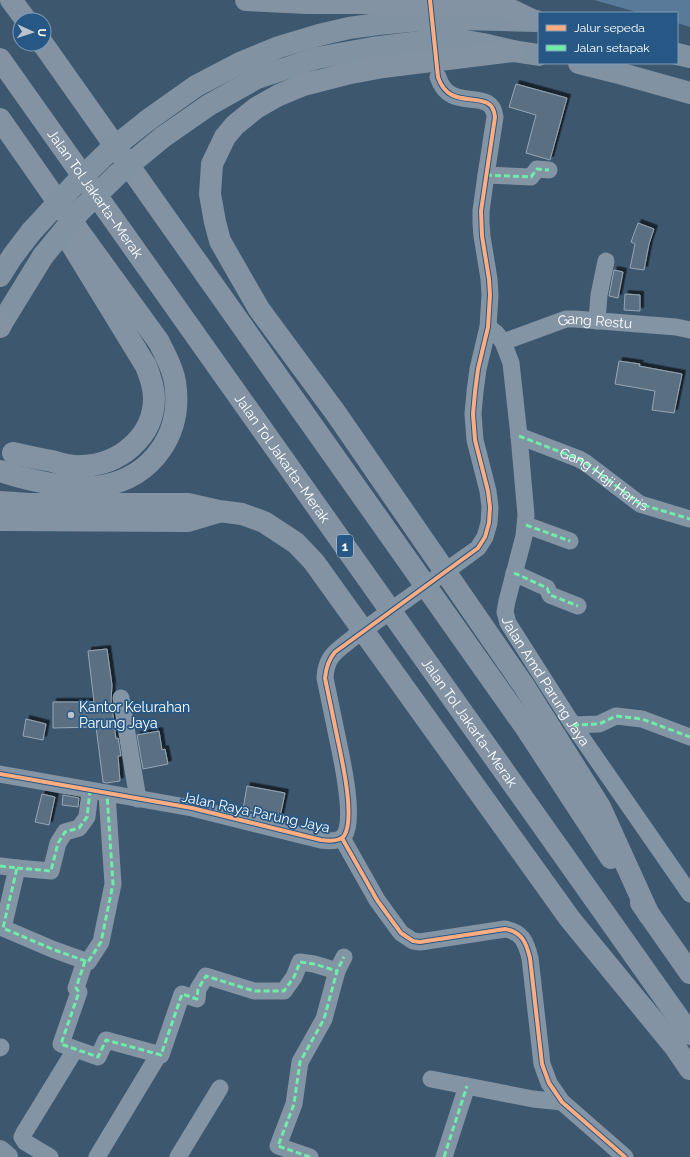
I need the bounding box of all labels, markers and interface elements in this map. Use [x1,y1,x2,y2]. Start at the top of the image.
north arrow [12,12,52,52]
legend [538,12,678,64]
text: Jalur sepeda [574,21,645,35]
text: U [35,28,48,37]
text: Jalan setapak [574,41,650,55]
street label: Jalan Tol Jakarta–Merak [44,126,147,262]
street label: Gang Restu [555,311,633,332]
street label: Jalan Tol Jakarta–Merak [232,391,334,526]
street label: Gang Haji Harris [558,444,650,514]
road number: 1 [337,535,353,557]
street label: Jalan Amd Parung Jaya [499,615,593,749]
street label: Jalan Tol Jakarta–Merak [419,655,521,791]
place label: Kantor Kelurahan Parung Jaya [79,699,190,731]
marker: Kantor Kelurahan Parung Jaya [66,710,76,720]
street label: Jalan Raya Parung Jaya [180,788,332,836]

